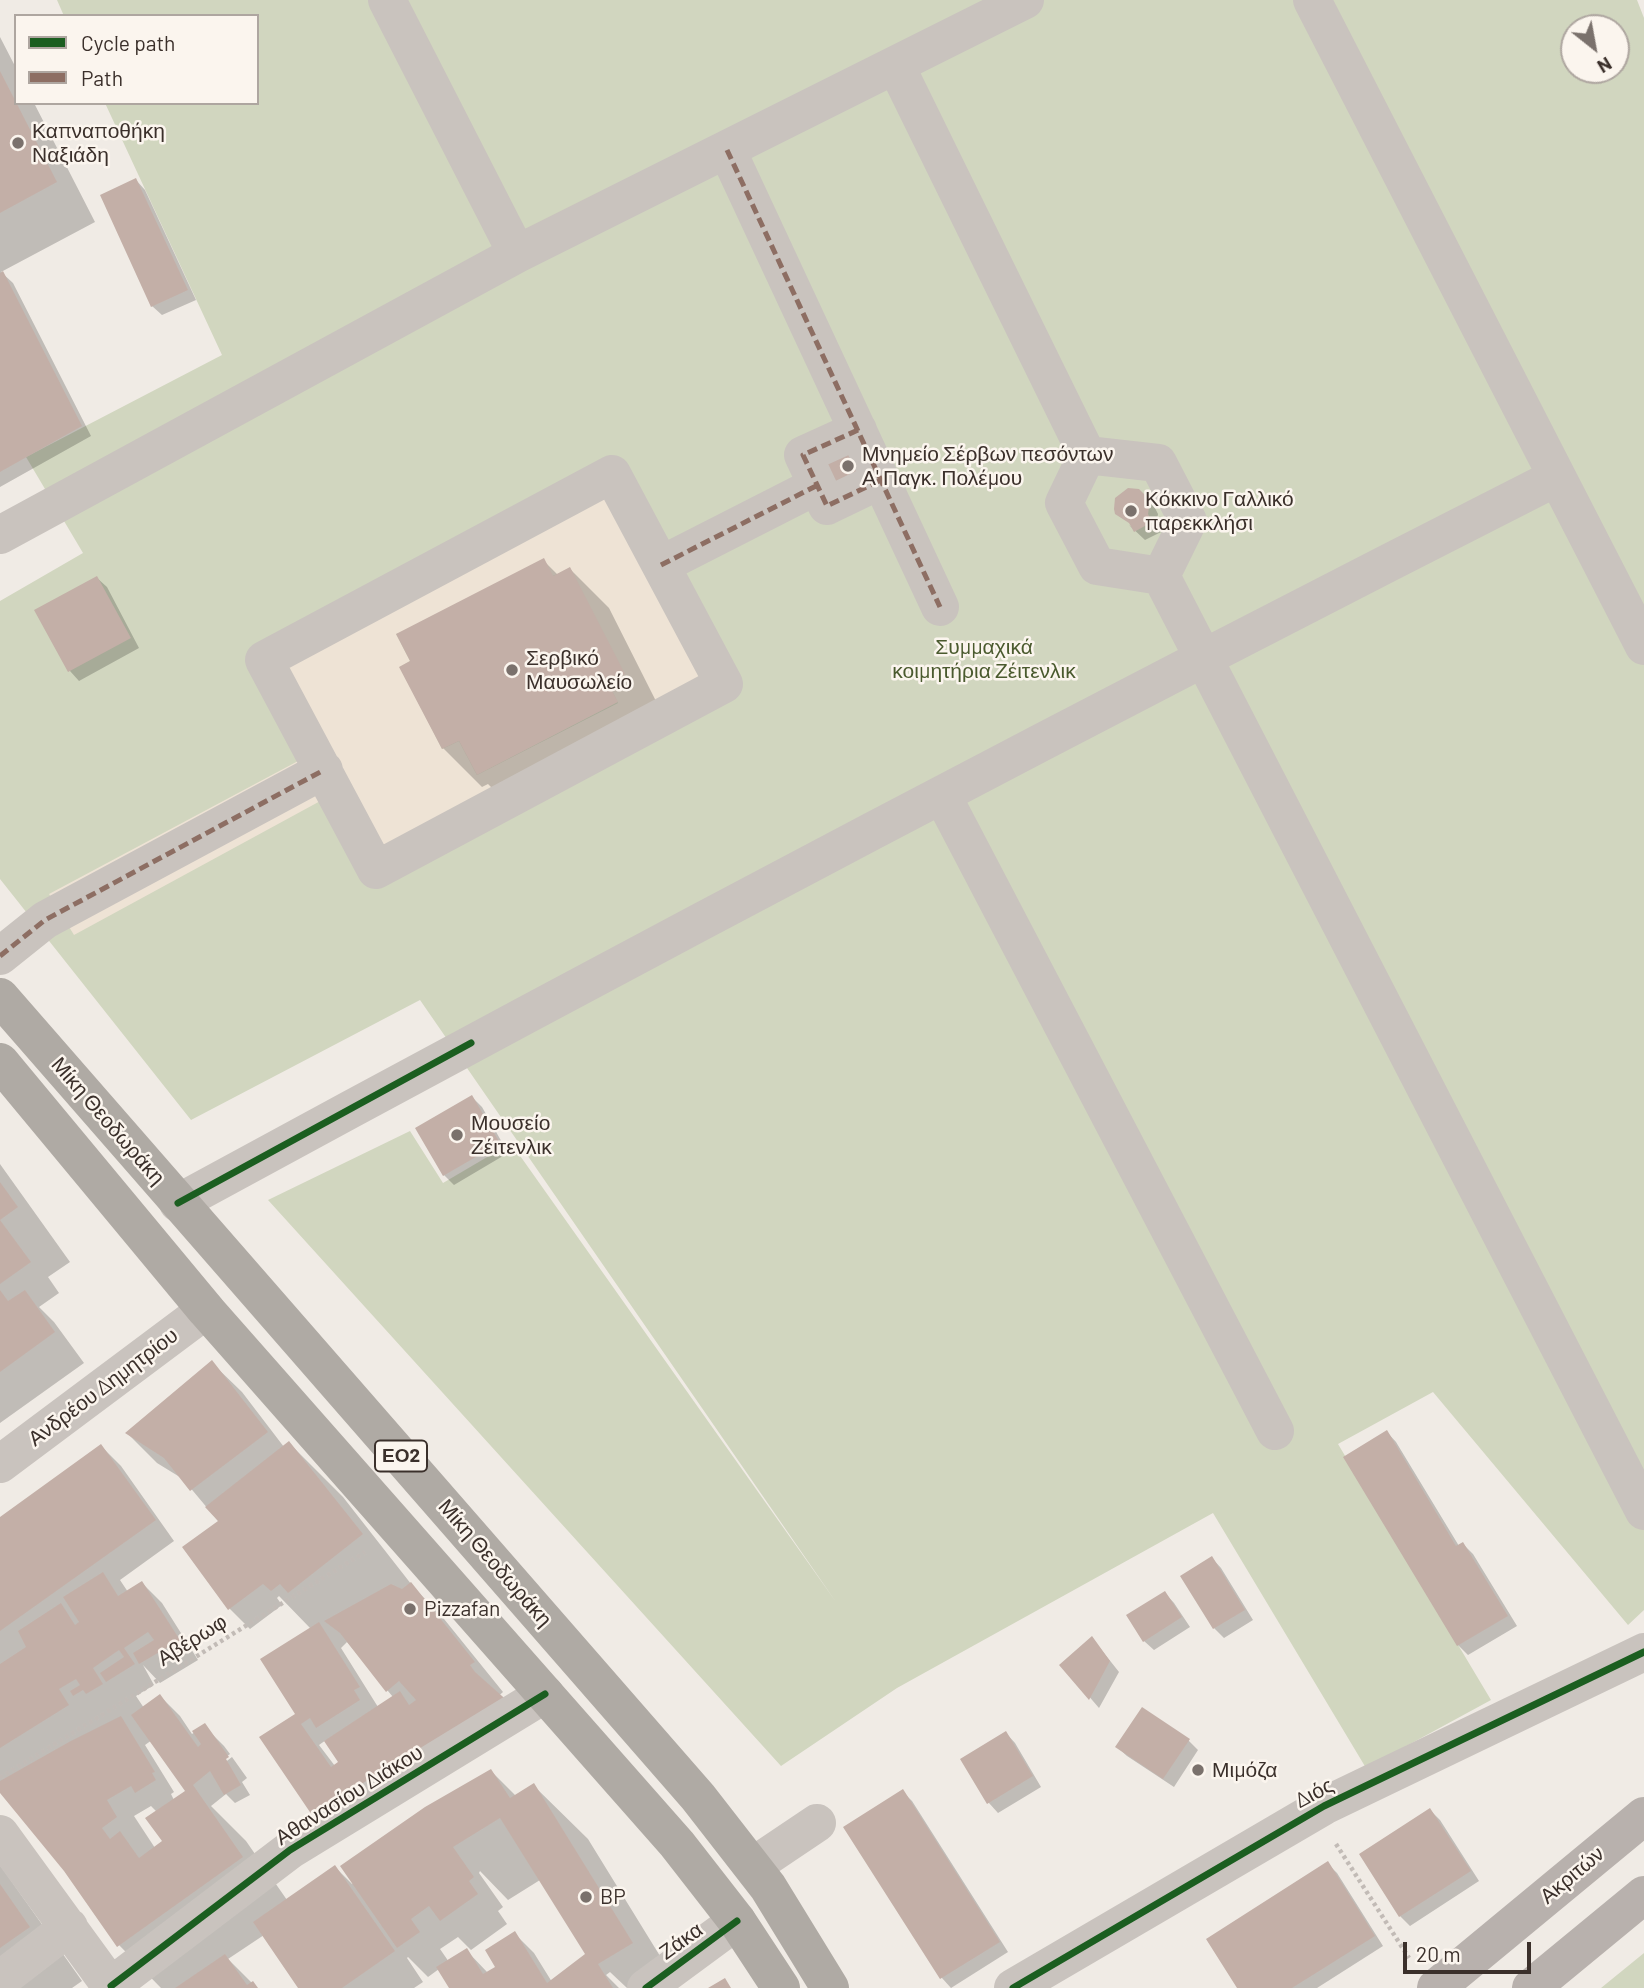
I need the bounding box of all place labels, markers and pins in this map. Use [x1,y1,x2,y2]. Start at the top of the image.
place label: Καπναποθήκη Ναξιάδη [32,118,165,168]
marker: Καπναποθήκη Ναξιάδη [10,135,26,151]
place label: Μνημείο Σέρβων πεσόντων Α' Παγκ. Πολέμου [862,441,1113,491]
marker: Μνημείο Σέρβων πεσόντων Α' Παγκ. Πολέμου [840,458,856,474]
place label: Κόκκινο Γαλλικό παρεκκλήσι [1145,486,1294,536]
marker: Κόκκινο Γαλλικό παρεκκλήσι [1123,503,1139,519]
place label: Σερβικό Μαυσωλείο [526,645,632,695]
marker: Σερβικό Μαυσωλείο [504,662,520,678]
place label: Μουσείο Ζέιτενλικ [471,1110,552,1160]
marker: Μουσείο Ζέιτενλικ [449,1127,465,1143]
place label: Pizzafan [424,1596,500,1622]
marker: Pizzafan [402,1601,418,1617]
place label: Μιμόζα [1212,1757,1277,1783]
marker: Μιμόζα [1190,1762,1206,1778]
place label: BP [600,1884,626,1910]
marker: BP [578,1889,594,1905]

